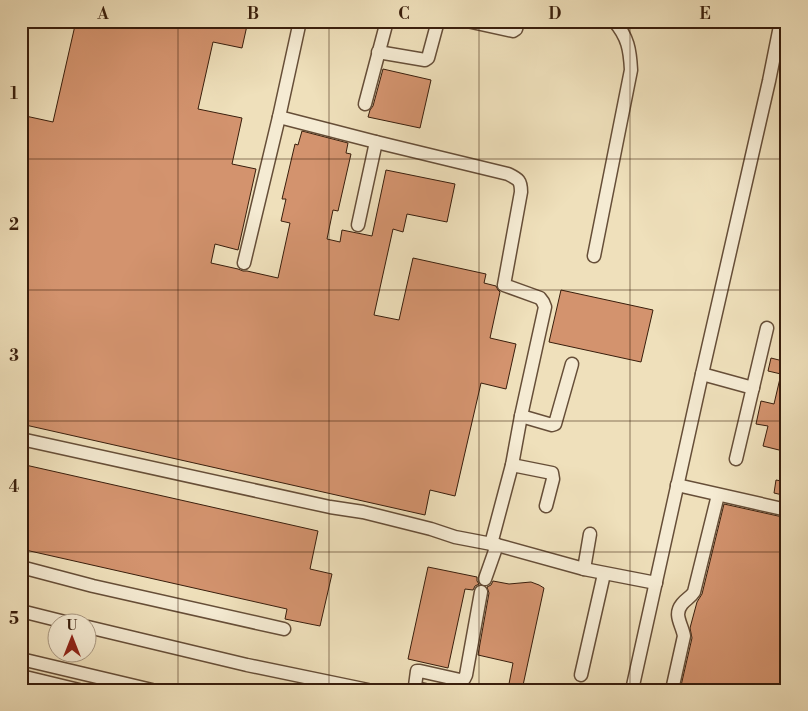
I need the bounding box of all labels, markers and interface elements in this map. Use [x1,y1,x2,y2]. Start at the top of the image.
text: A [96,4,109,24]
text: B [247,4,259,24]
text: C [398,4,410,24]
text: D [549,4,562,24]
text: E [699,4,711,24]
text: 1 [10,84,18,104]
text: 2 [9,215,19,235]
text: 3 [9,346,19,366]
text: 4 [9,477,20,497]
text: 5 [9,609,19,629]
north arrow [48,614,98,664]
text: U [67,617,78,635]

